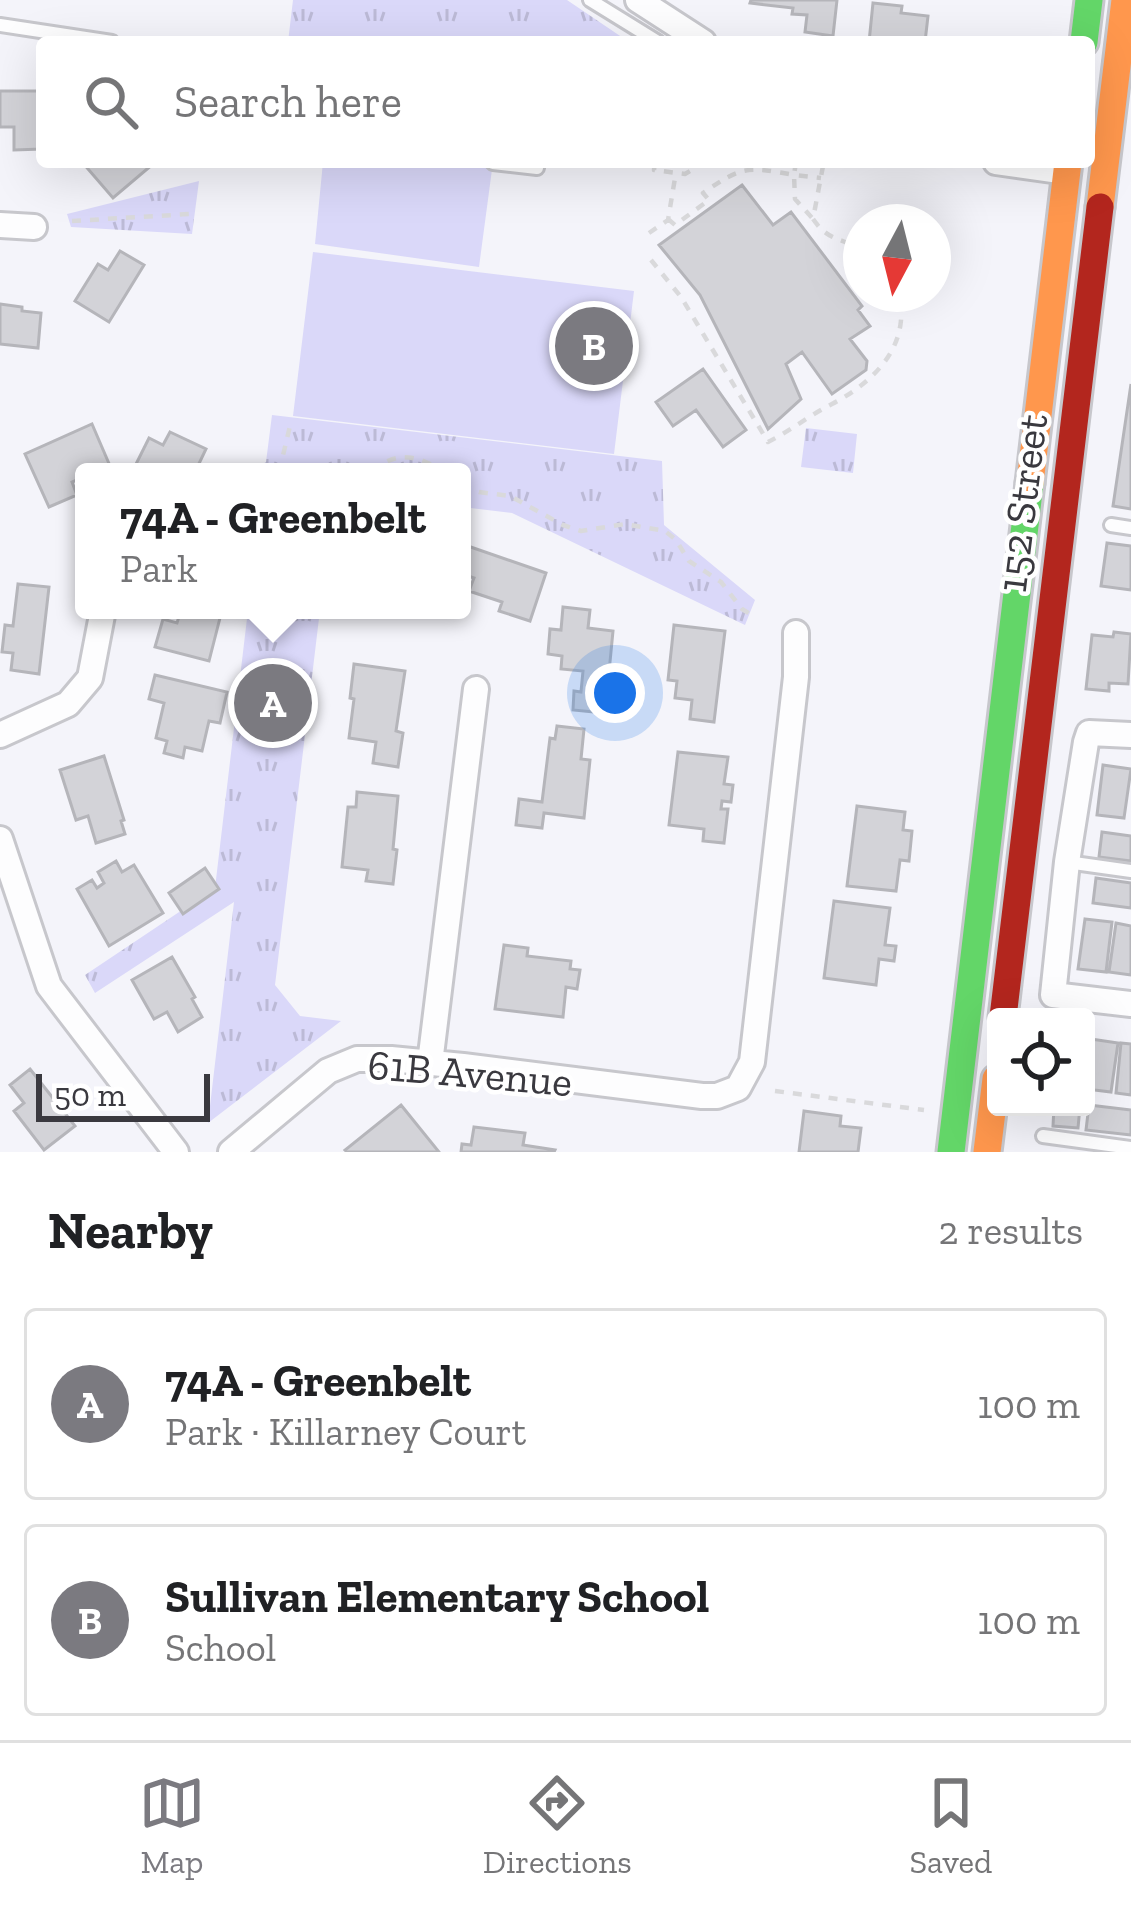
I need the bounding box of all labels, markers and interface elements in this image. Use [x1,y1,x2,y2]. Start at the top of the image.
search box [36,36,1095,168]
icon: search [78,69,144,135]
text: Search here [174,75,402,129]
north arrow [843,204,951,312]
pin: B [555,301,633,391]
street label: 152 Street [986,410,1058,595]
popup [75,463,471,619]
text: 74A - Greenbelt [120,491,426,545]
text: Park [120,545,197,592]
pin: A [234,658,312,748]
your location [585,663,645,723]
map controls [987,1008,1095,1116]
button: locate [987,1008,1095,1116]
street label: 61B Avenue [366,1039,574,1107]
scale bar [36,1068,210,1121]
text: 50 m [54,1075,126,1114]
text: Nearby [48,1200,213,1261]
text: 2 results [938,1207,1083,1254]
text: 74A - Greenbelt [165,1354,471,1408]
text: A [77,1381,103,1428]
text: 100 m [978,1381,1080,1428]
text: Park · Killarney Court [165,1408,526,1455]
text: Sullivan Elementary School [165,1570,709,1624]
text: B [78,1597,102,1644]
text: 100 m [978,1597,1080,1644]
text: School [165,1624,276,1671]
tab: Map [139,1770,205,1881]
tab: Directions [483,1770,632,1881]
tab: Saved [909,1770,992,1881]

